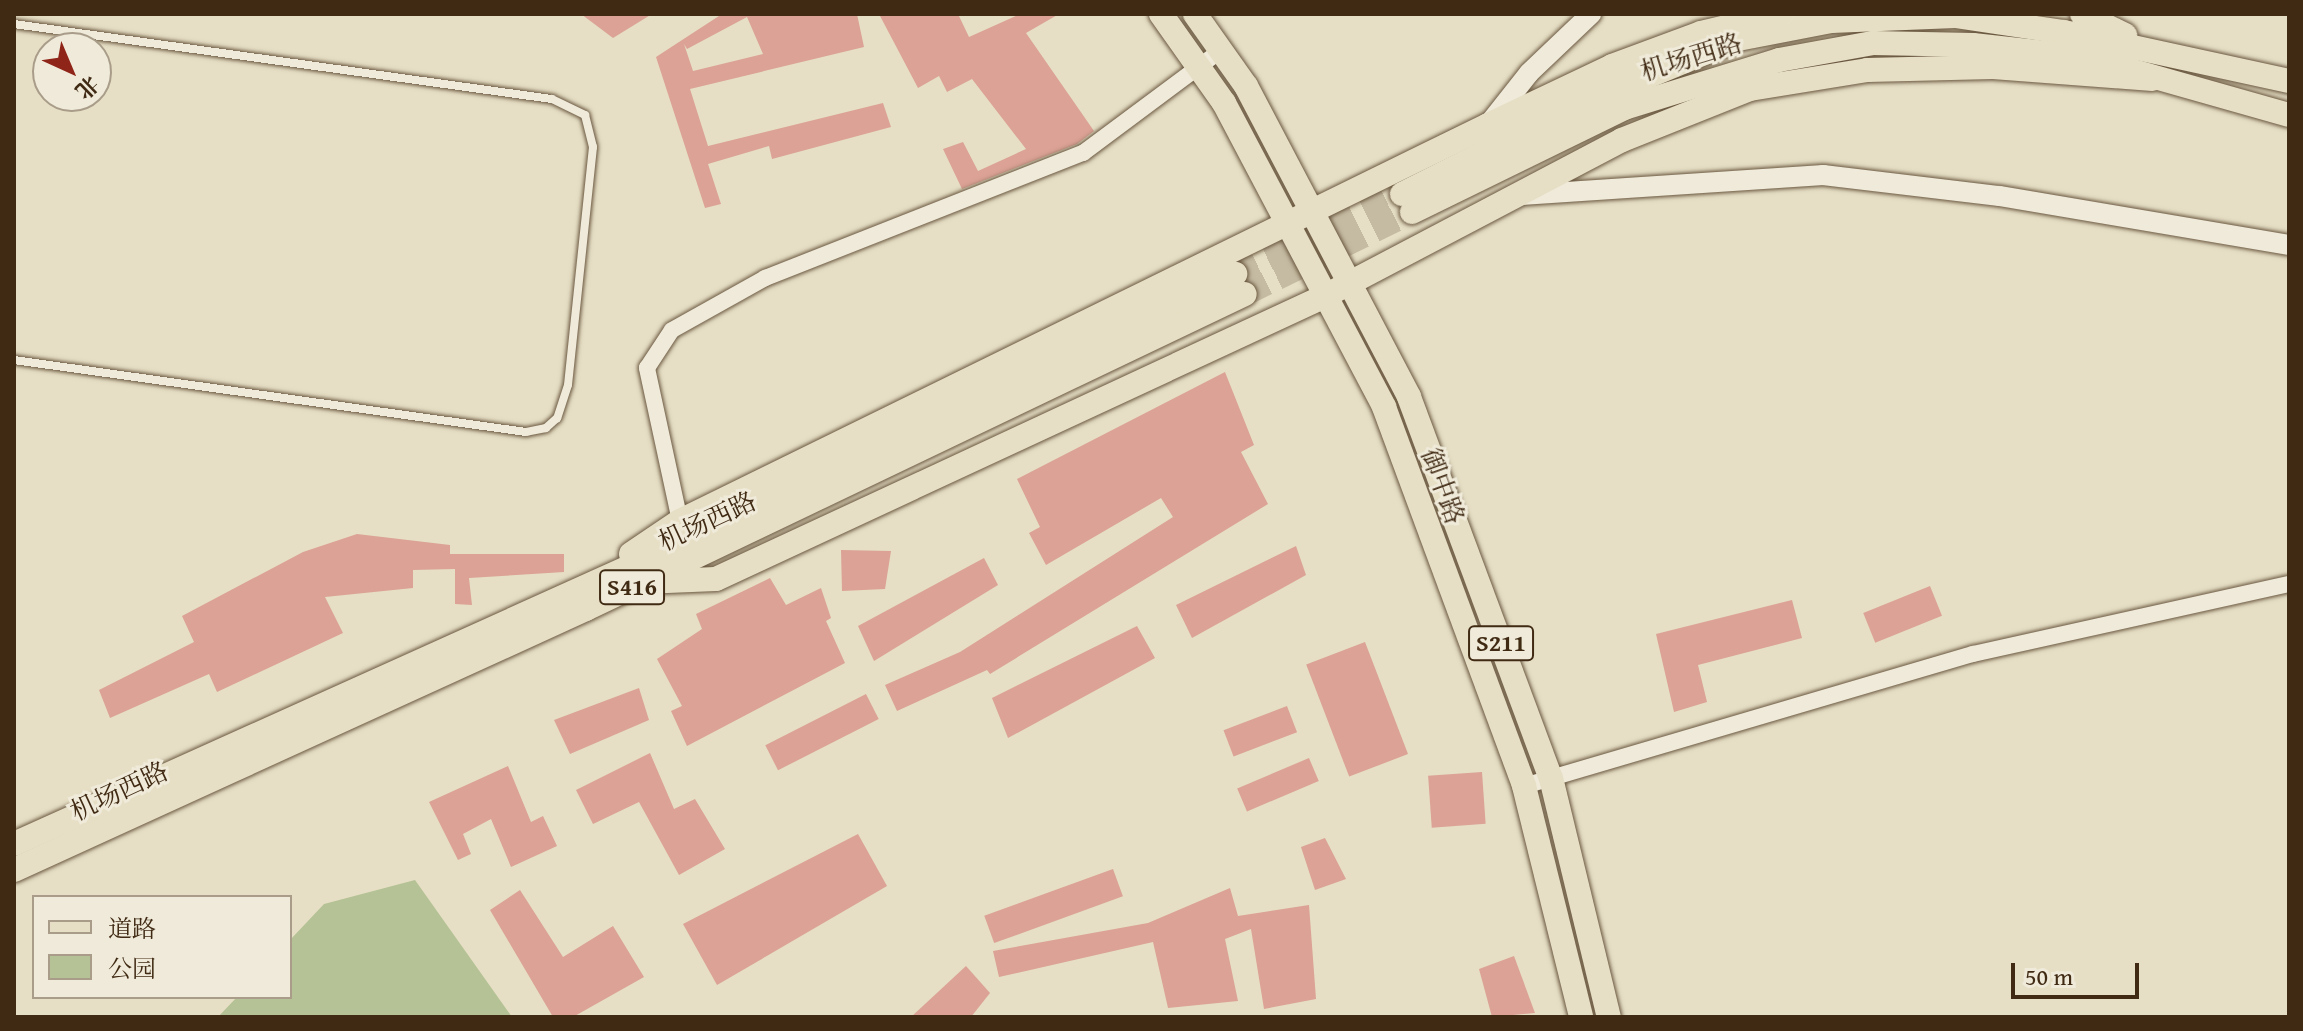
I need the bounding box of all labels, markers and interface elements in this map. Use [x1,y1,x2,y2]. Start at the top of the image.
street label: 机场西路 [1637,27,1745,87]
north arrow [32,32,112,112]
text: 北 [68,69,106,107]
street label: 御中路 [1415,444,1471,528]
street label: 机场西路 [653,485,761,557]
road number: S416 [598,567,666,607]
road number: S211 [1467,623,1535,663]
street label: 机场西路 [65,755,173,827]
legend [32,895,292,999]
text: 道路 [108,911,156,946]
scale bar [2015,947,2143,997]
text: 公园 [108,951,156,986]
text: 50 m [2025,959,2073,994]

